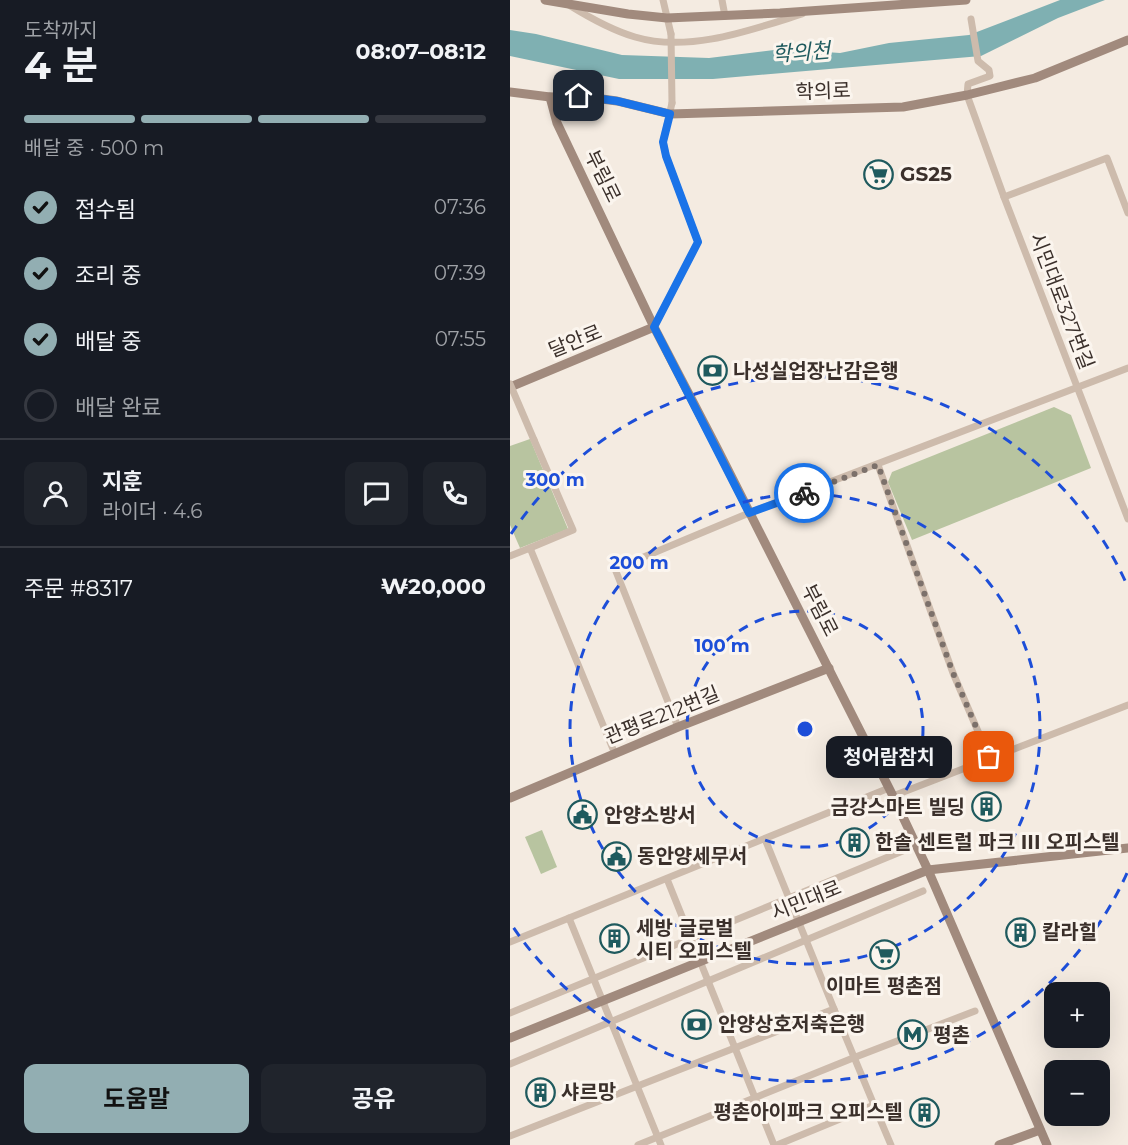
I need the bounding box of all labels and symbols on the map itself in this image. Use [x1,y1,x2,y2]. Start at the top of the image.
water label: 학의천 [771,37,833,66]
pin [553,70,604,121]
street label: 학의로 [795,78,851,104]
street label: 부림로 [580,146,626,206]
supermarket icon: GS25 [863,158,895,190]
place label: GS25 [900,162,952,186]
street label: 시민대로327번길 [1025,229,1099,373]
street label: 달안로 [545,320,605,362]
bank icon: 나성실업장난감은행 [696,355,728,387]
place label: 나성실업장난감은행 [733,359,899,383]
courier [774,463,834,523]
text: 300 m [524,469,585,491]
text: 200 m [609,552,669,574]
street label: 부림로 [797,580,843,640]
text: 100 m [694,635,750,657]
street label: 관평로212번길 [601,681,723,749]
centre of rings [795,719,815,739]
pin [963,731,1014,782]
callout: 청어람참치 [827,736,953,778]
building icon: 금강스마트 빌딩 [970,791,1002,823]
place label: 금강스마트 빌딩 [831,795,965,819]
public building icon: 안양소방서 [567,799,599,831]
place label: 안양소방서 [604,803,696,827]
building icon: 한솔 센트럴 파크 III 오피스텔 [838,826,870,858]
place label: 한솔 센트럴 파크 III 오피스텔 [875,830,1120,854]
public building icon: 동안양세무서 [600,840,632,872]
place label: 동안양세무서 [637,844,747,868]
street label: 시민대로 [767,875,845,925]
place label: 세방 글로벌 시티 오피스텔 [636,916,752,963]
building icon: 칼라힐 [1005,916,1037,948]
place label: 칼라힐 [1042,920,1097,944]
building icon: 세방 글로벌 시티 오피스텔 [599,923,631,955]
supermarket icon: 이마트 평촌점 [868,939,900,971]
place label: 이마트 평촌점 [826,974,942,998]
bank icon: 안양상호저축은행 [681,1008,713,1040]
place label: 안양상호저축은행 [718,1012,865,1036]
metro station icon: 평촌 [896,1019,928,1051]
place label: 평촌 [933,1023,970,1047]
building icon: 샤르망 [524,1076,556,1108]
place label: 샤르망 [561,1080,616,1104]
building icon: 평촌아이파크 오피스텔 [908,1096,940,1128]
place label: 평촌아이파크 오피스텔 [713,1100,903,1124]

